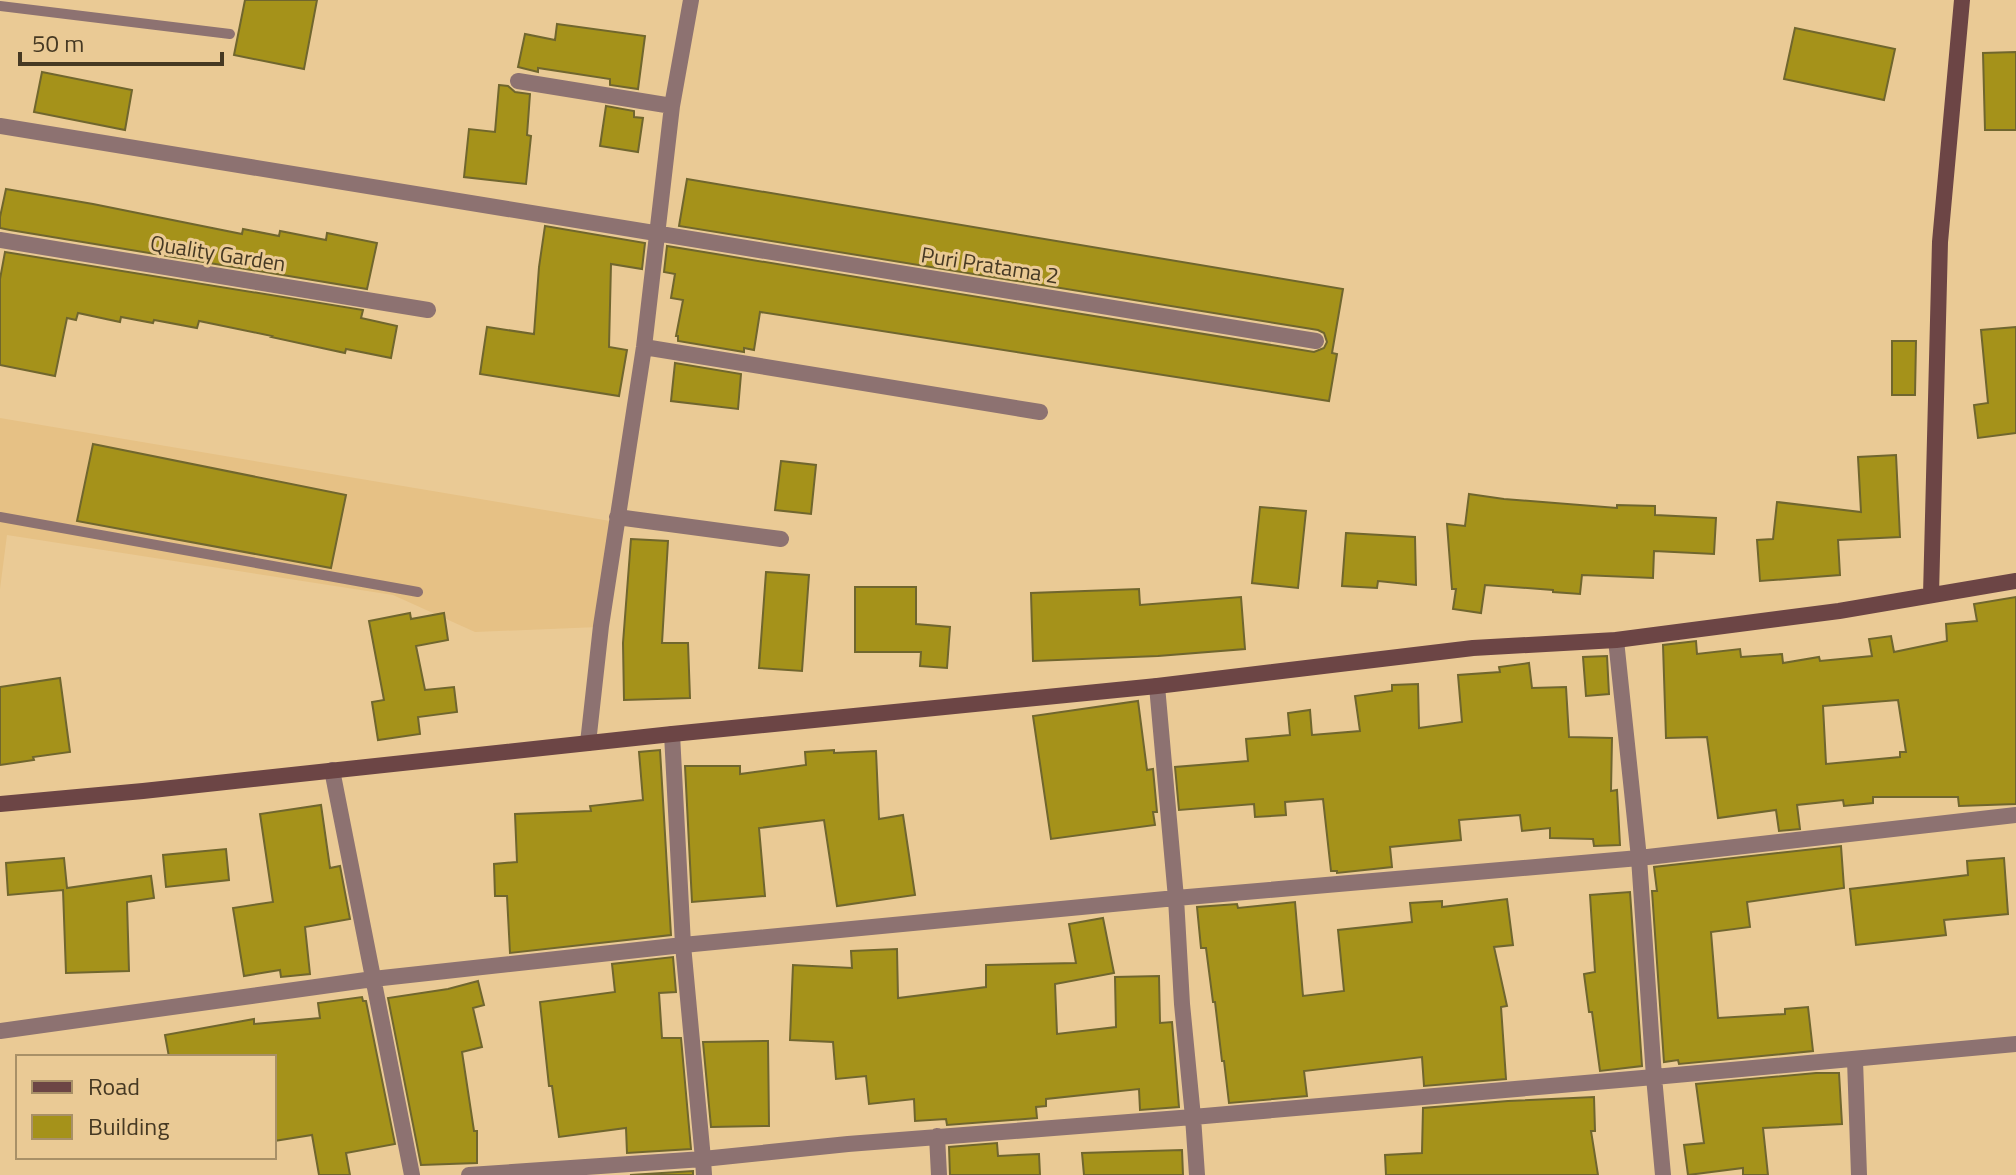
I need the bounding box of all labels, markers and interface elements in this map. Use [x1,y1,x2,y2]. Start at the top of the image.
scale bar [20,16,222,66]
text: 50 m [32,25,84,61]
street label: Quality Garden [148,226,288,280]
street label: Puri Pratama 2 [919,237,1061,293]
legend [16,1055,276,1159]
text: Road [88,1068,140,1104]
text: Building [88,1108,170,1144]

